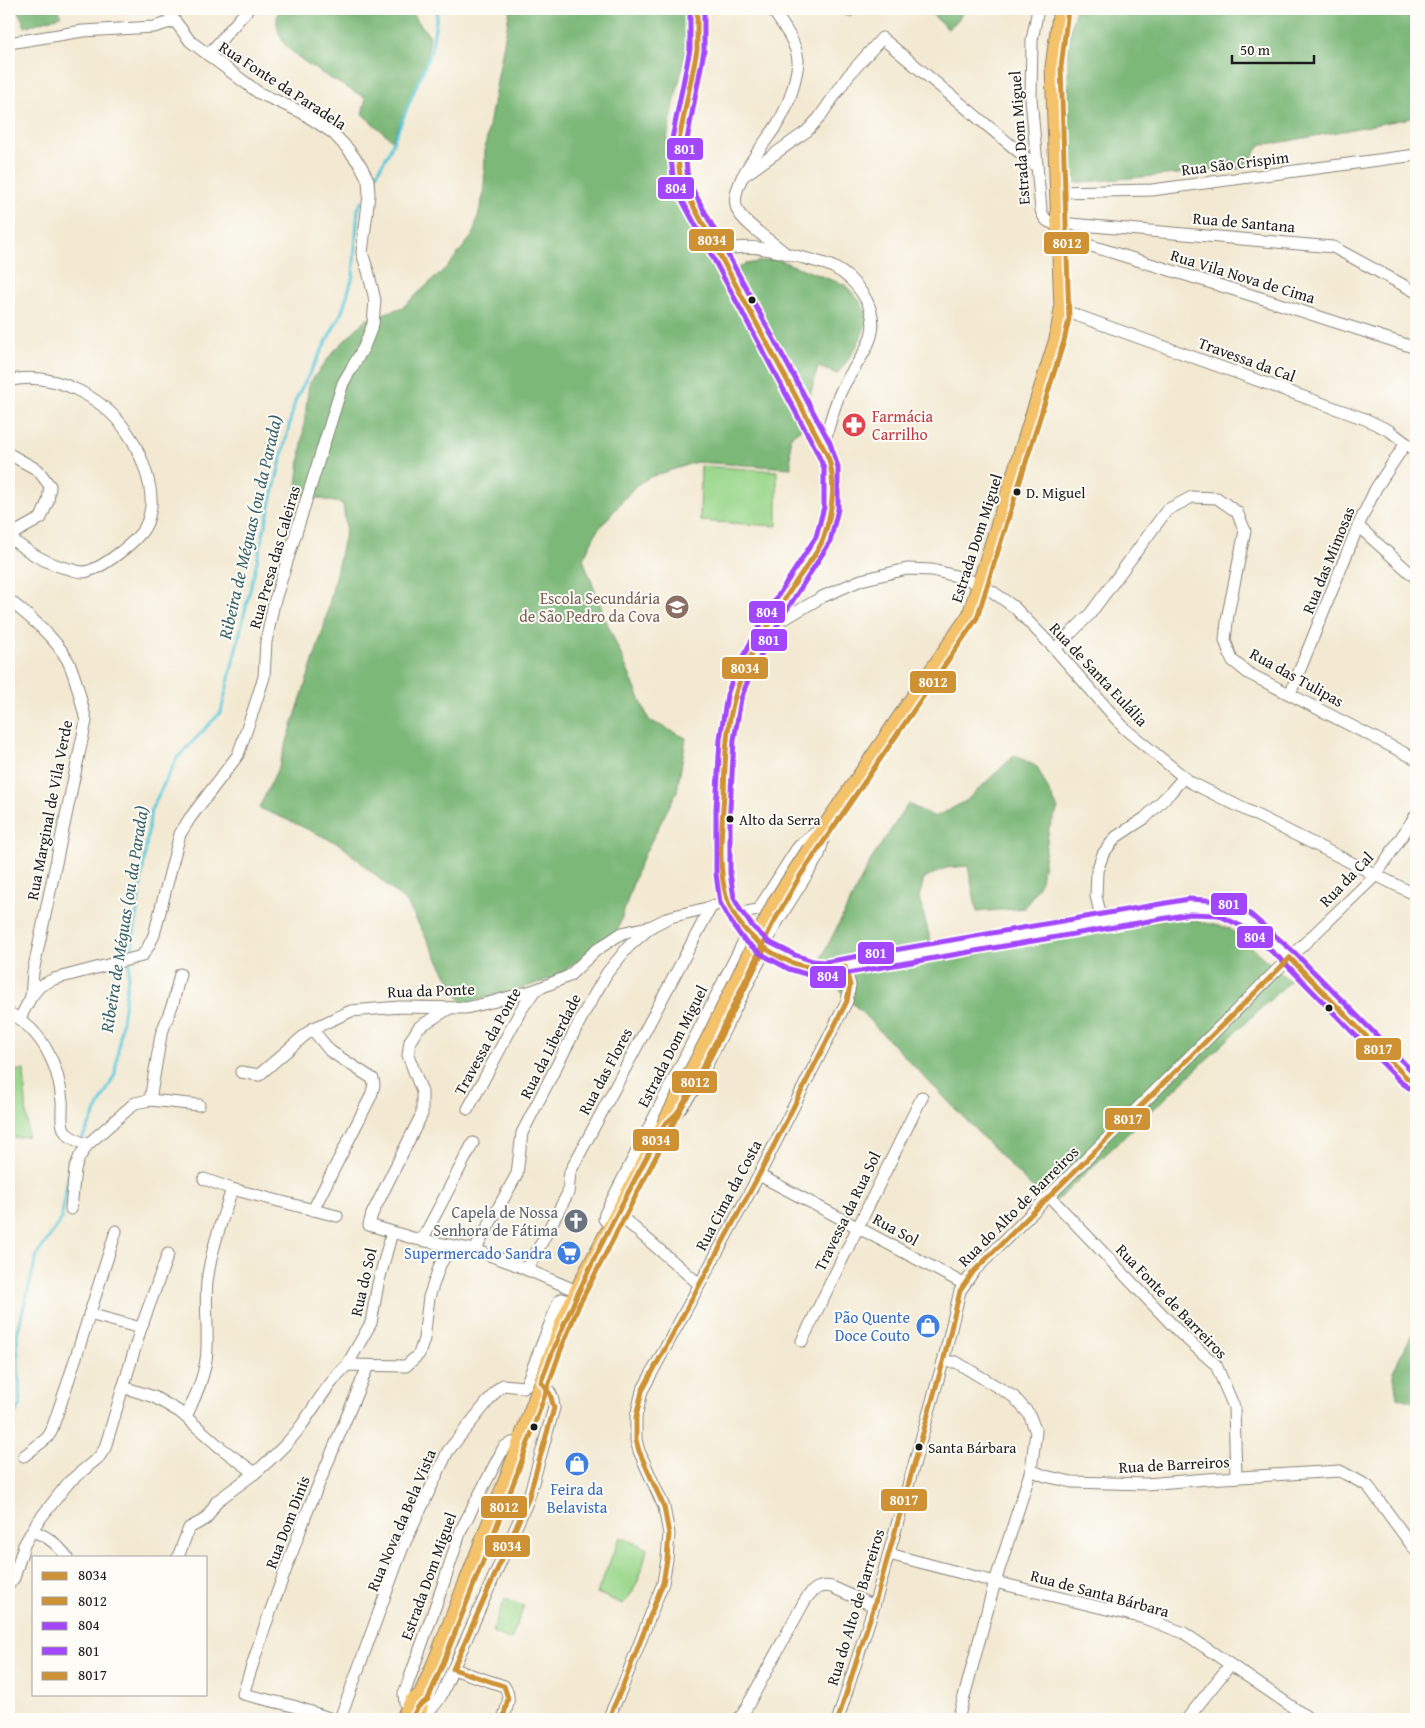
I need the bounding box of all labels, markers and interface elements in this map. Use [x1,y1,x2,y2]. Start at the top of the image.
scale bar [1232,32,1315,64]
street label: Rua Fonte da Paradela [214,35,352,136]
text: 50 m [1240,39,1271,60]
street label: Estrada Dom Miguel [1002,70,1036,206]
line badge: 801 [666,137,704,161]
text: 801 [674,139,696,159]
street label: Rua São Crispim [1180,144,1290,182]
line badge: 804 [657,176,695,200]
text: 804 [665,178,687,198]
street label: Rua de Santana [1192,206,1297,238]
line badge: 8034 [688,228,735,252]
text: 8034 [697,230,727,250]
line badge: 8012 [1043,231,1090,255]
text: 8012 [1052,233,1082,253]
street label: Rua Vila Nova de Cima [1168,243,1319,310]
unlabelled marker [747,295,757,305]
street label: Travessa da Cal [1195,330,1299,388]
place label: Farmácia Carrilho [872,404,934,446]
water label: Ribeira de Méguas (ou da Parada) [211,412,289,643]
pharmacy icon: Farmácia Carrilho [841,412,867,438]
street label: Estrada Dom Miguel [944,470,1008,606]
place label: D. Miguel [1026,482,1085,503]
street label: Rua Presa das Caleiras [242,483,306,631]
marker: D. Miguel [1012,487,1022,497]
street label: Rua das Mimosas [1296,503,1360,617]
place label: Escola Secundária de São Pedro da Cova [519,586,660,628]
school or university icon: Escola Secundária de São Pedro da Cova [664,594,690,620]
line badge: 804 [748,600,786,624]
text: 804 [756,602,778,622]
street label: Rua de Santa Eulália [1044,616,1154,732]
line badge: 801 [750,628,788,652]
text: 801 [758,630,780,650]
street label: Rua das Tulipas [1246,641,1348,713]
line badge: 8034 [721,656,769,680]
text: 8034 [730,658,760,678]
line badge: 8012 [909,670,957,694]
text: 8012 [918,672,948,692]
street label: Rua Marginal de Vila Verde [20,718,78,902]
water label: Ribeira de Méguas (ou da Parada) [93,804,155,1035]
place label: Alto da Serra [739,809,821,830]
marker: Alto da Serra [725,814,735,824]
street label: Rua da Cal [1313,845,1379,912]
line badge: 801 [1210,892,1248,916]
text: 801 [1218,894,1240,914]
line badge: 804 [1236,925,1274,949]
text: 804 [1244,927,1266,947]
line badge: 801 [857,941,895,965]
text: 801 [865,943,887,963]
line badge: 804 [809,965,847,989]
text: 804 [817,966,839,986]
street label: Rua da Ponte [387,976,475,1004]
street label: Estrada Dom Miguel [631,980,713,1111]
street label: Travessa da Ponte [447,983,527,1099]
street label: Rua da Liberdade [513,989,587,1103]
unlabelled marker [1324,1003,1334,1013]
street label: Rua das Flores [572,1023,638,1119]
line badge: 8017 [1355,1037,1402,1061]
text: 8017 [1363,1039,1393,1059]
line badge: 8012 [671,1070,718,1094]
text: 8012 [680,1072,710,1092]
line badge: 8017 [1104,1107,1151,1131]
text: 8017 [1113,1109,1143,1129]
line badge: 8034 [632,1128,680,1152]
text: 8034 [641,1130,671,1150]
street label: Rua Cima da Costa [689,1135,768,1255]
street label: Rua do Alto de Barreiros [952,1140,1084,1272]
street label: Travessa da Rua Sol [808,1147,887,1275]
place label: Capela de Nossa Senhora de Fátima [433,1200,558,1242]
street label: Rua Sol [869,1207,924,1252]
church icon: Capela de Nossa Senhora de Fátima [563,1208,589,1234]
street label: Rua Fonte de Barreiros [1111,1238,1233,1364]
supermarket icon: Supermercado Sandra [556,1240,582,1266]
place label: Supermercado Sandra [404,1241,552,1265]
street label: Rua do Sol [343,1245,383,1319]
place label: Pão Quente Doce Couto [834,1305,910,1347]
shop icon: Pão Quente Doce Couto [915,1313,941,1339]
unlabelled marker [529,1422,539,1432]
place label: Santa Bárbara [928,1437,1016,1458]
marker: Santa Bárbara [914,1442,924,1452]
street label: Rua Nova da Bela Vista [360,1445,442,1595]
street label: Rua de Barreiros [1118,1449,1230,1479]
shop icon: Feira da Belavista [564,1451,590,1477]
street label: Rua Dom Dinis [258,1472,316,1572]
place label: Feira da Belavista [547,1477,608,1519]
line badge: 8017 [880,1488,928,1512]
text: 8017 [889,1490,919,1510]
line badge: 8012 [480,1495,528,1519]
text: 8012 [489,1497,519,1517]
street label: Estrada Dom Miguel [394,1508,462,1643]
street label: Rua do Alto de Barreiros [820,1526,890,1688]
line badge: 8034 [484,1534,531,1558]
text: 8034 [492,1536,522,1556]
legend [32,1556,208,1696]
street label: Rua de Santa Bárbara [1028,1563,1172,1623]
text: 8034 [78,1564,107,1585]
text: 8012 [78,1590,107,1611]
text: 804 [78,1614,100,1635]
text: 801 [78,1640,100,1661]
text: 8017 [78,1664,107,1685]

